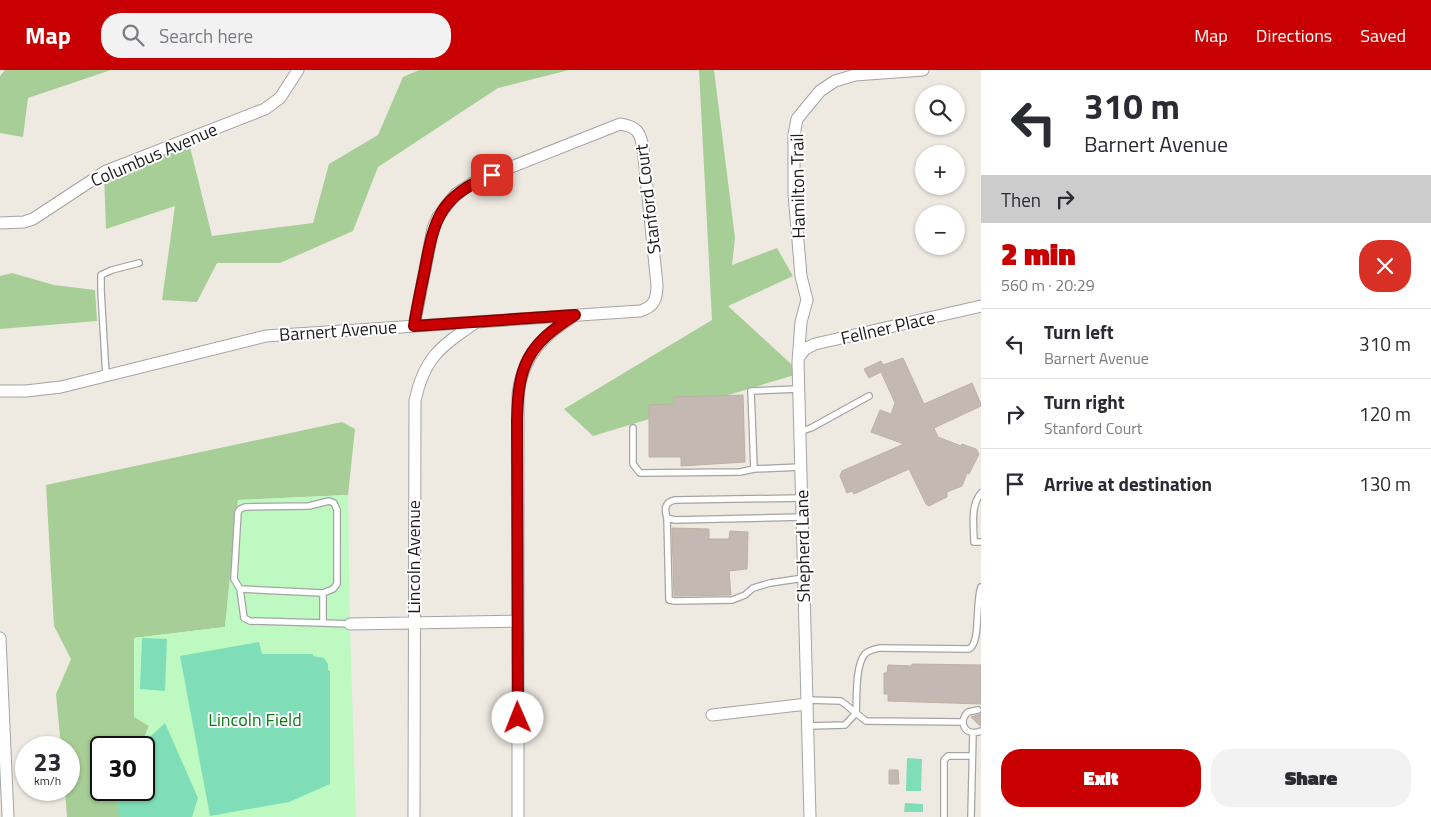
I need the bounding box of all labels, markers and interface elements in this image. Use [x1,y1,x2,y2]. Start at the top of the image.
search box [101,13,451,58]
text: Map [25,17,71,53]
icon: search [119,21,147,49]
text: Search here [159,21,253,50]
text: Map [1194,22,1228,49]
text: Directions [1256,22,1332,49]
text: Saved [1360,22,1406,49]
text: 310 m [1084,79,1180,133]
map controls [915,85,965,255]
button: search [915,85,965,135]
icon: left [1001,90,1066,155]
street label: Columbus Avenue [86,116,221,193]
text: Barnert Avenue [1084,127,1228,161]
street label: Hamilton Trail [783,133,812,239]
street label: Stanford Court [627,142,668,256]
button: + [915,145,965,195]
pin [471,154,513,196]
icon: arrive [478,161,506,189]
text: Then [1001,185,1041,214]
icon: right [1051,185,1079,213]
button: − [915,205,965,255]
text: 2 min [1001,231,1076,277]
button: close [1359,240,1411,292]
text: 560 m · 20:29 [1001,273,1095,297]
street label: Fellner Place [838,304,938,351]
street label: Barnert Avenue [278,313,398,348]
text: Turn left [1044,317,1114,346]
text: 310 m [1359,329,1411,358]
icon: left [1001,330,1029,358]
text: Barnert Avenue [1044,346,1149,370]
text: Turn right [1044,387,1125,416]
text: 120 m [1359,399,1411,428]
icon: right [1001,400,1029,428]
text: Stanford Court [1044,416,1142,440]
text: Arrive at destination [1044,469,1212,498]
text: 130 m [1359,469,1411,498]
icon: arrive [1001,470,1029,498]
street label: Shepherd Lane [788,489,817,603]
street label: Lincoln Avenue [400,500,427,614]
position arrow [491,691,543,743]
park label: Lincoln Field [208,706,302,733]
speed limit sign: 30 [90,736,155,801]
text: 23 [33,743,62,781]
button: Exit [1001,749,1201,807]
button: Share [1211,749,1411,807]
text: km/h [34,771,61,790]

